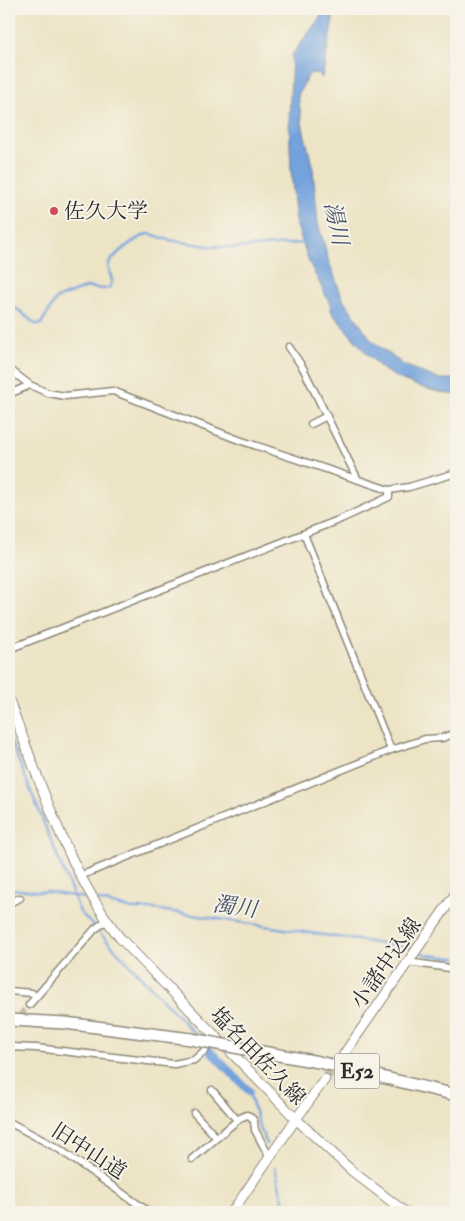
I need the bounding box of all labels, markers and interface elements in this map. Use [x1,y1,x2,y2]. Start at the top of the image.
place label: 佐久大学 [64,198,148,225]
water label: 湯川 [318,199,355,250]
marker: 佐久大学 [48,205,60,217]
water label: 濁川 [211,890,261,924]
street label: 小諸中込線 [345,913,428,1014]
street label: 塩名田佐久線 [204,1002,311,1111]
road number: E52 [334,1054,380,1088]
street label: 旧中山道 [46,1117,131,1186]

